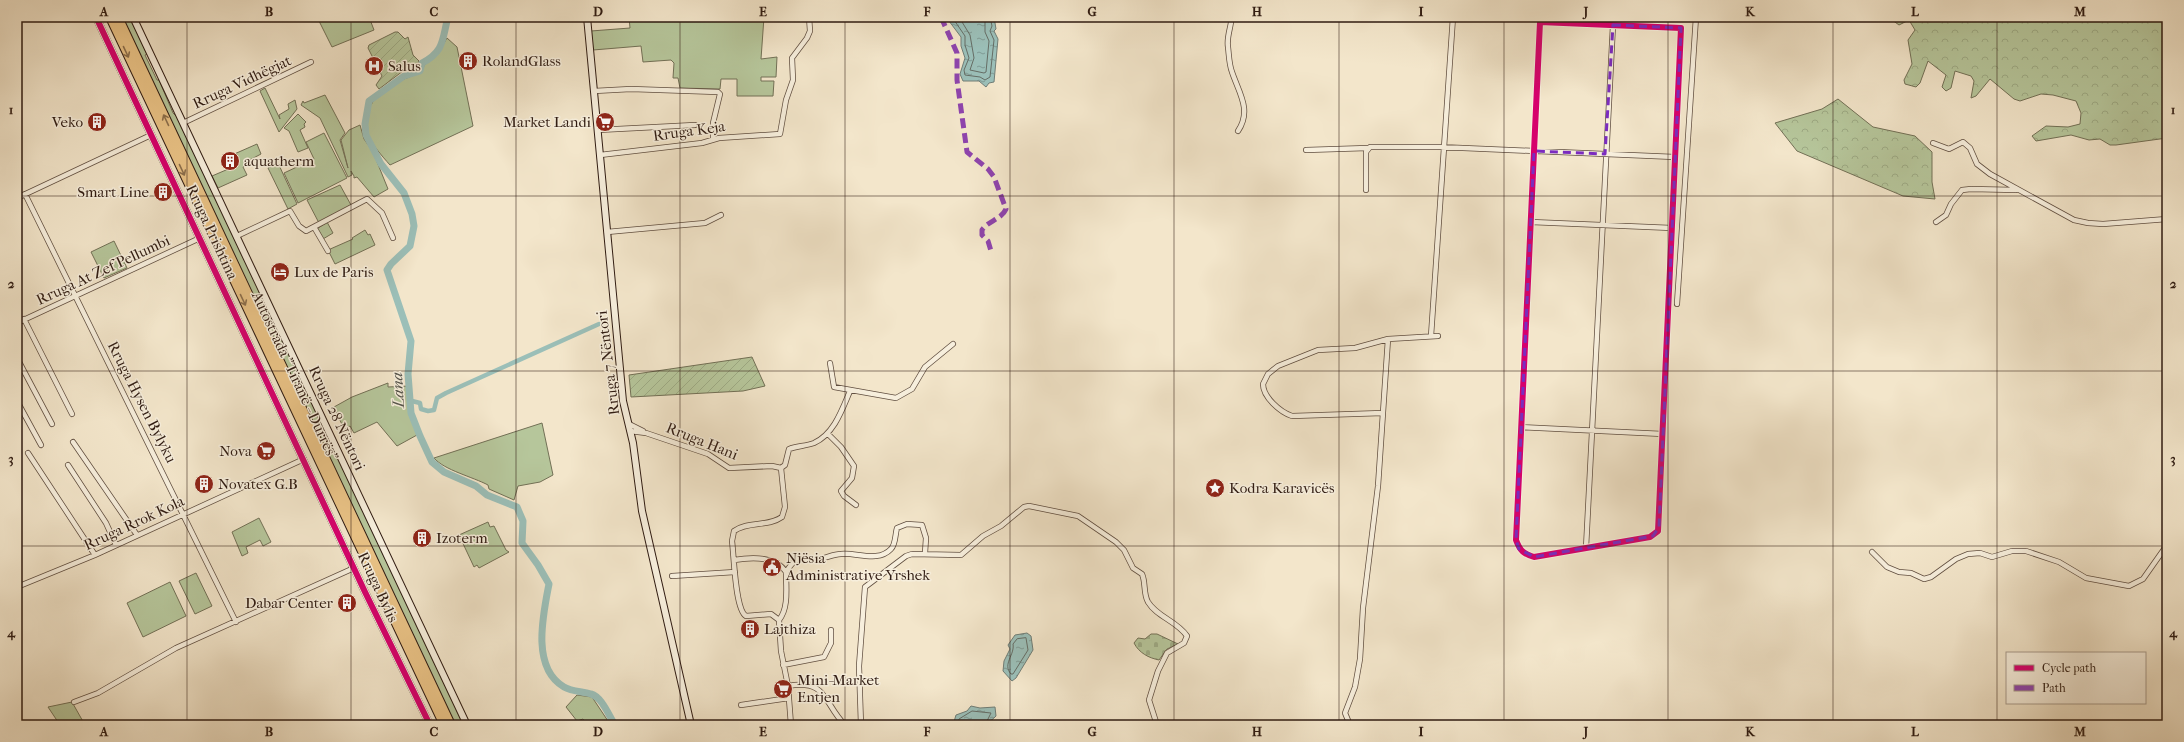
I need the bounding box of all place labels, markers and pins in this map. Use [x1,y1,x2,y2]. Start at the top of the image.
building icon: RolandGlass [457,50,479,72]
place label: RolandGlass [482,52,561,70]
hospital icon: Salus [363,55,385,77]
place label: Salus [388,57,421,75]
building icon: Veko [86,111,108,133]
supermarket icon: Market Landi [594,111,616,133]
place label: Veko [51,113,83,131]
place label: Market Landi [503,113,592,131]
building icon: aquatherm [219,150,241,172]
place label: aquatherm [244,152,315,170]
building icon: Smart Line [152,181,174,203]
place label: Smart Line [77,183,150,201]
hotel icon: Lux de Paris [269,261,291,283]
place label: Lux de Paris [294,263,374,281]
supermarket icon: Nova [255,440,277,462]
place label: Nova [219,442,253,460]
building icon: Novatex G.B [193,473,215,495]
place label: Novatex G.B [218,475,298,493]
place icon: Kodra Karavicës [1204,477,1226,499]
place label: Kodra Karavicës [1229,479,1335,497]
building icon: Izoterm [411,527,433,549]
place label: Izoterm [436,529,488,547]
place label: Njësia Administrative Yrshek [785,549,930,584]
public building icon: Njësia Administrative Yrshek [761,556,783,578]
building icon: Dabar Center [336,592,358,614]
place label: Dabar Center [245,594,334,612]
building icon: Lajthiza [739,618,761,640]
place label: Lajthiza [764,620,817,638]
place label: Mini-Market Entjen [797,671,880,706]
supermarket icon: Mini-Market Entjen [772,678,794,700]

